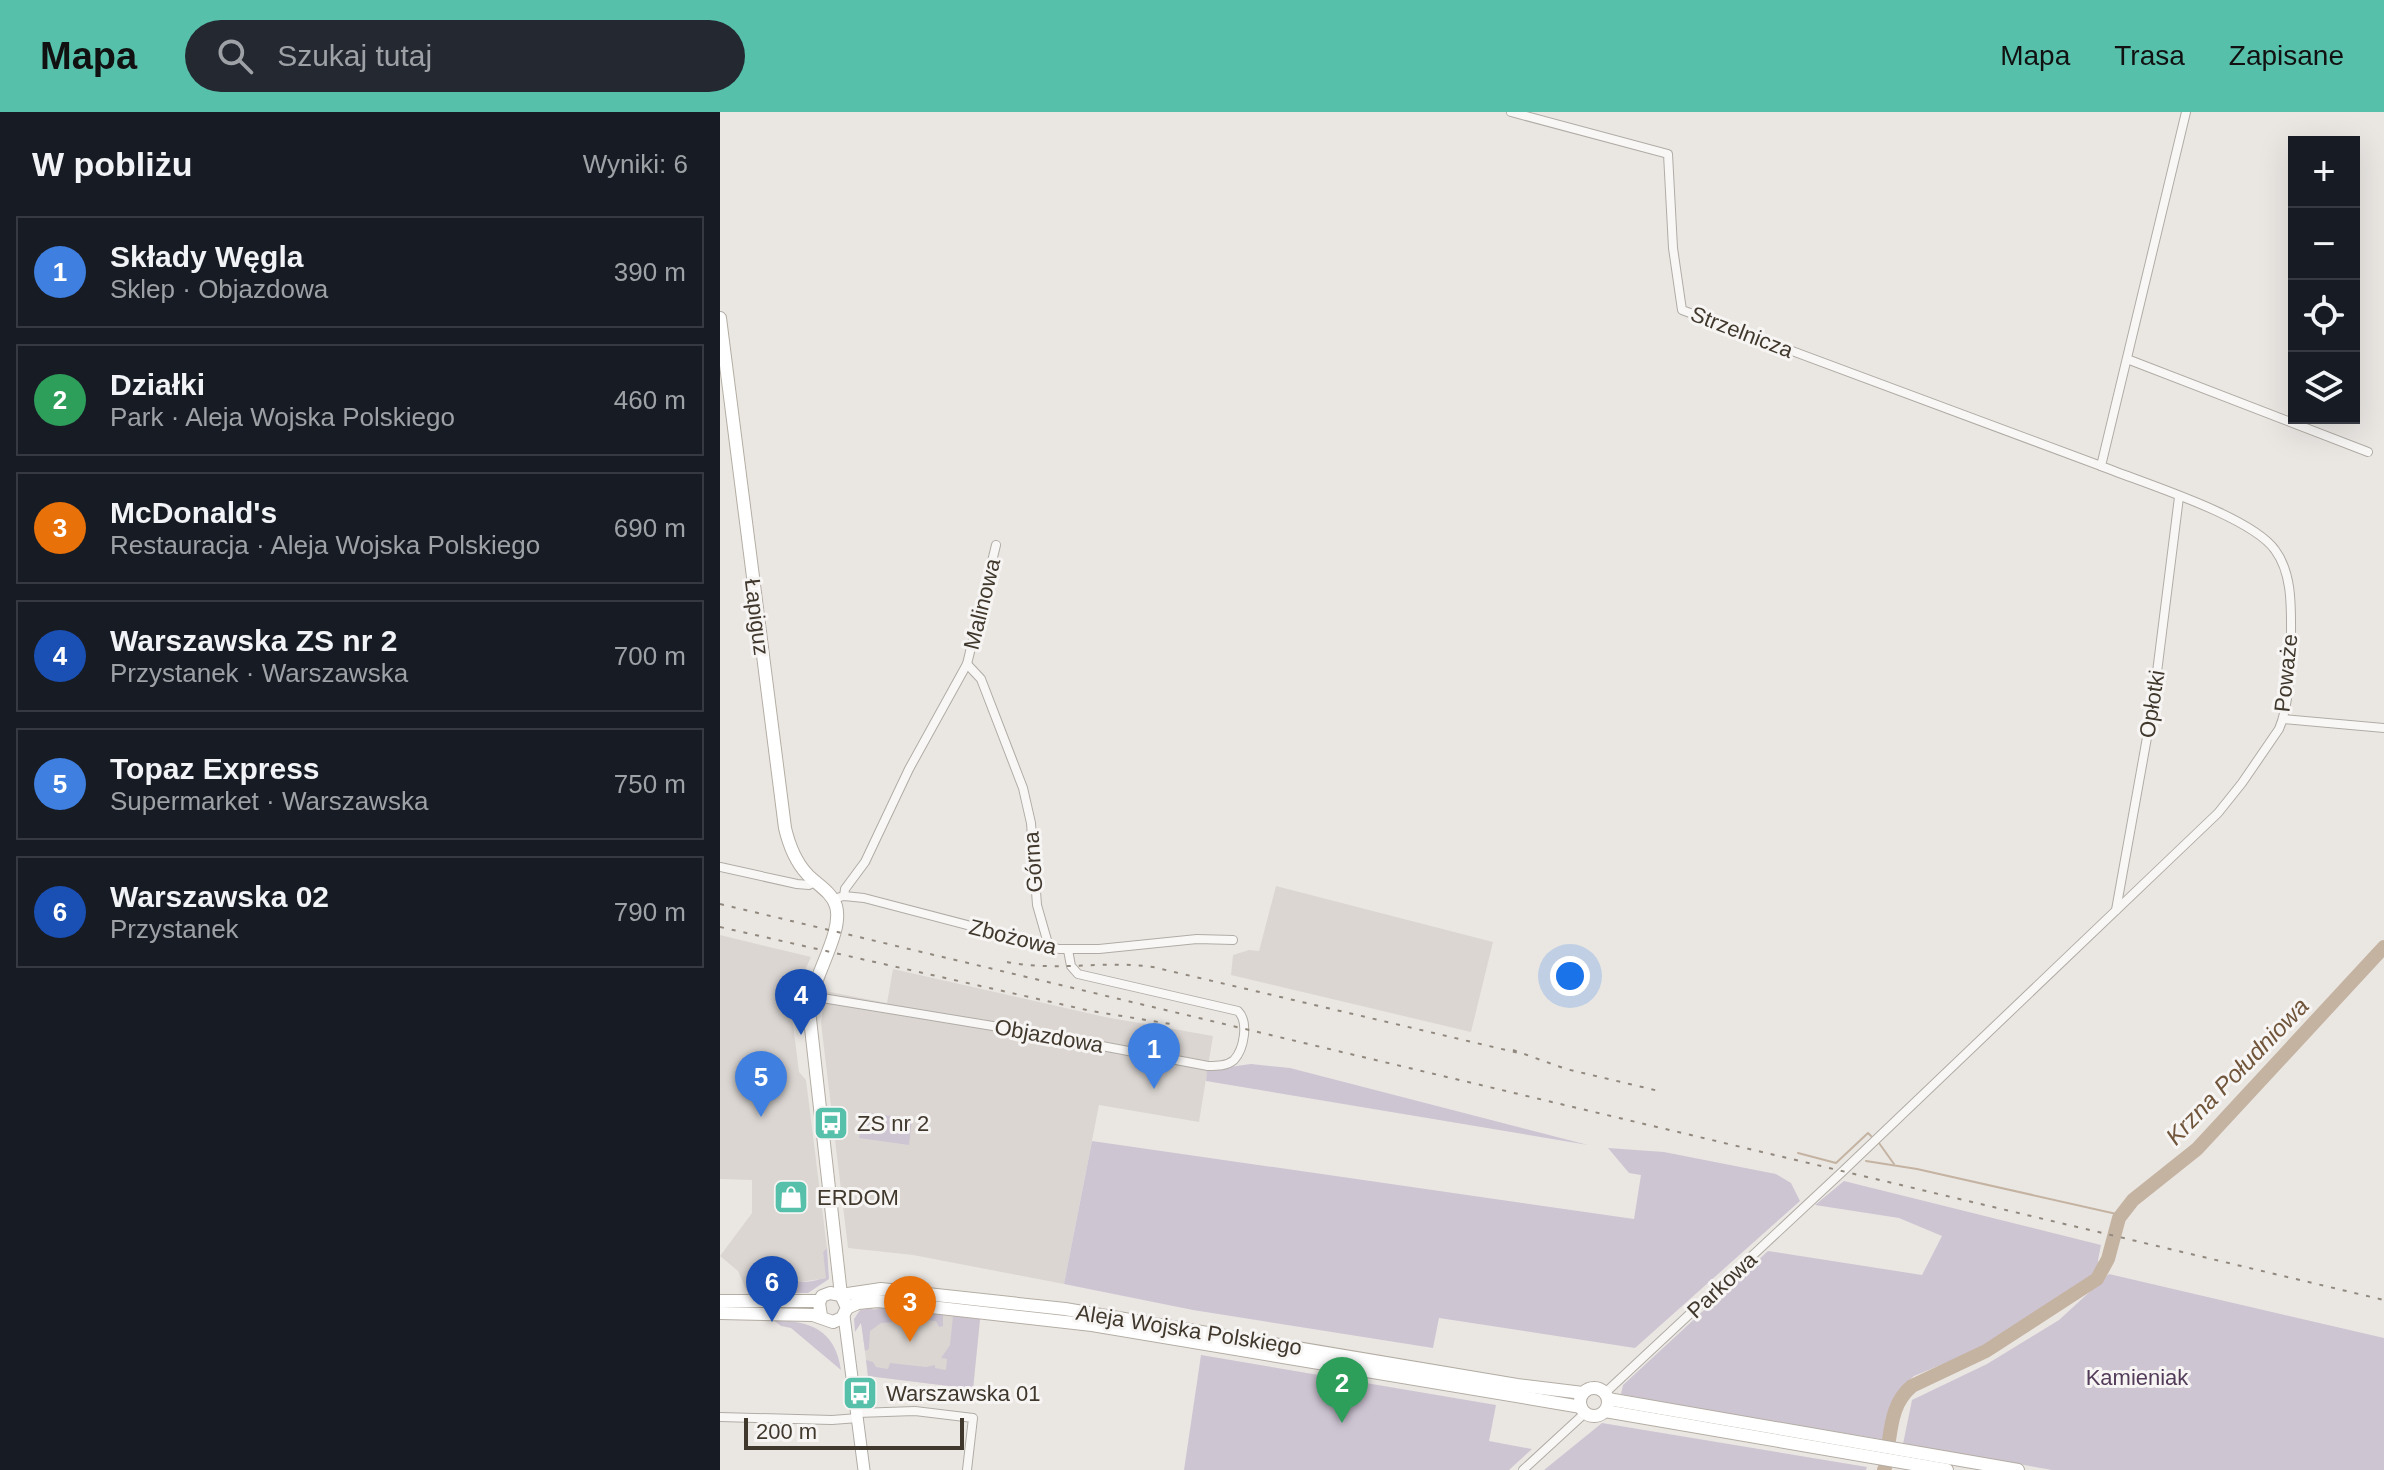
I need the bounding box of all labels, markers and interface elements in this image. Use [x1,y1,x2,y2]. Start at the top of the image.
search box [185,20,745,92]
icon: search [213,34,257,78]
text: Mapa [40,35,137,77]
text: Szukaj tutaj [277,39,432,72]
text: Mapa [2000,40,2070,71]
text: Trasa [2114,40,2185,71]
text: Zapisane [2229,40,2344,71]
map controls [2288,136,2360,424]
button: + [2288,136,2360,208]
text: W pobliżu [32,145,193,183]
text: Wyniki: 6 [583,149,688,179]
button: − [2288,208,2360,280]
text: Składy Węgla [110,240,303,273]
text: 1 [53,257,67,287]
text: 390 m [614,257,686,287]
text: Sklep · Objazdowa [110,274,328,304]
button: locate [2288,280,2360,352]
street label: Strzelnicza [1687,301,1797,363]
button: layers [2288,352,2360,424]
text: Działki [110,368,205,401]
text: 2 [53,385,67,415]
text: 460 m [614,385,686,415]
text: Park · Aleja Wojska Polskiego [110,402,455,432]
text: McDonald's [110,496,277,529]
text: 3 [53,513,67,543]
text: 690 m [614,513,686,543]
text: Restauracja · Aleja Wojska Polskiego [110,530,540,560]
street label: Malinowa [959,555,1006,652]
street label: Łapiguz [740,577,774,657]
text: Warszawska ZS nr 2 [110,624,397,657]
street label: Poważe [2269,633,2303,713]
text: 4 [53,641,67,671]
text: 700 m [614,641,686,671]
text: Przystanek · Warszawska [110,658,408,688]
street label: Opłotki [2134,668,2170,740]
text: Topaz Express [110,752,320,785]
text: 5 [53,769,67,799]
text: 750 m [614,769,686,799]
text: Supermarket · Warszawska [110,786,428,816]
street label: Górna [1018,830,1048,893]
text: Warszawska 02 [110,880,329,913]
text: 6 [53,897,67,927]
text: 790 m [614,897,686,927]
text: Przystanek [110,914,239,944]
street label: Zbożowa [967,914,1060,960]
your location [1550,956,1590,996]
pin: 4 [775,969,827,1035]
water label: Krzna Południowa [2160,992,2314,1150]
street label: Objazdowa [993,1014,1106,1058]
pin: 1 [1128,1023,1180,1089]
pin: 5 [735,1051,787,1117]
bus stop icon: ZS nr 2 [812,1104,850,1142]
place label: ZS nr 2 [857,1111,929,1136]
shop icon: ERDOM [772,1178,810,1216]
place label: ERDOM [817,1185,899,1210]
street label: Parkowa [1682,1246,1762,1323]
pin: 6 [746,1256,798,1322]
pin: 3 [884,1276,936,1342]
street label: Aleja Wojska Polskiego [1074,1300,1304,1360]
pin: 2 [1316,1357,1368,1423]
park label: Kamieniak [2086,1365,2189,1390]
bus stop icon: Warszawska 01 [841,1374,879,1412]
place label: Warszawska 01 [886,1381,1040,1406]
scale bar [744,1414,964,1450]
text: 200 m [756,1419,817,1444]

